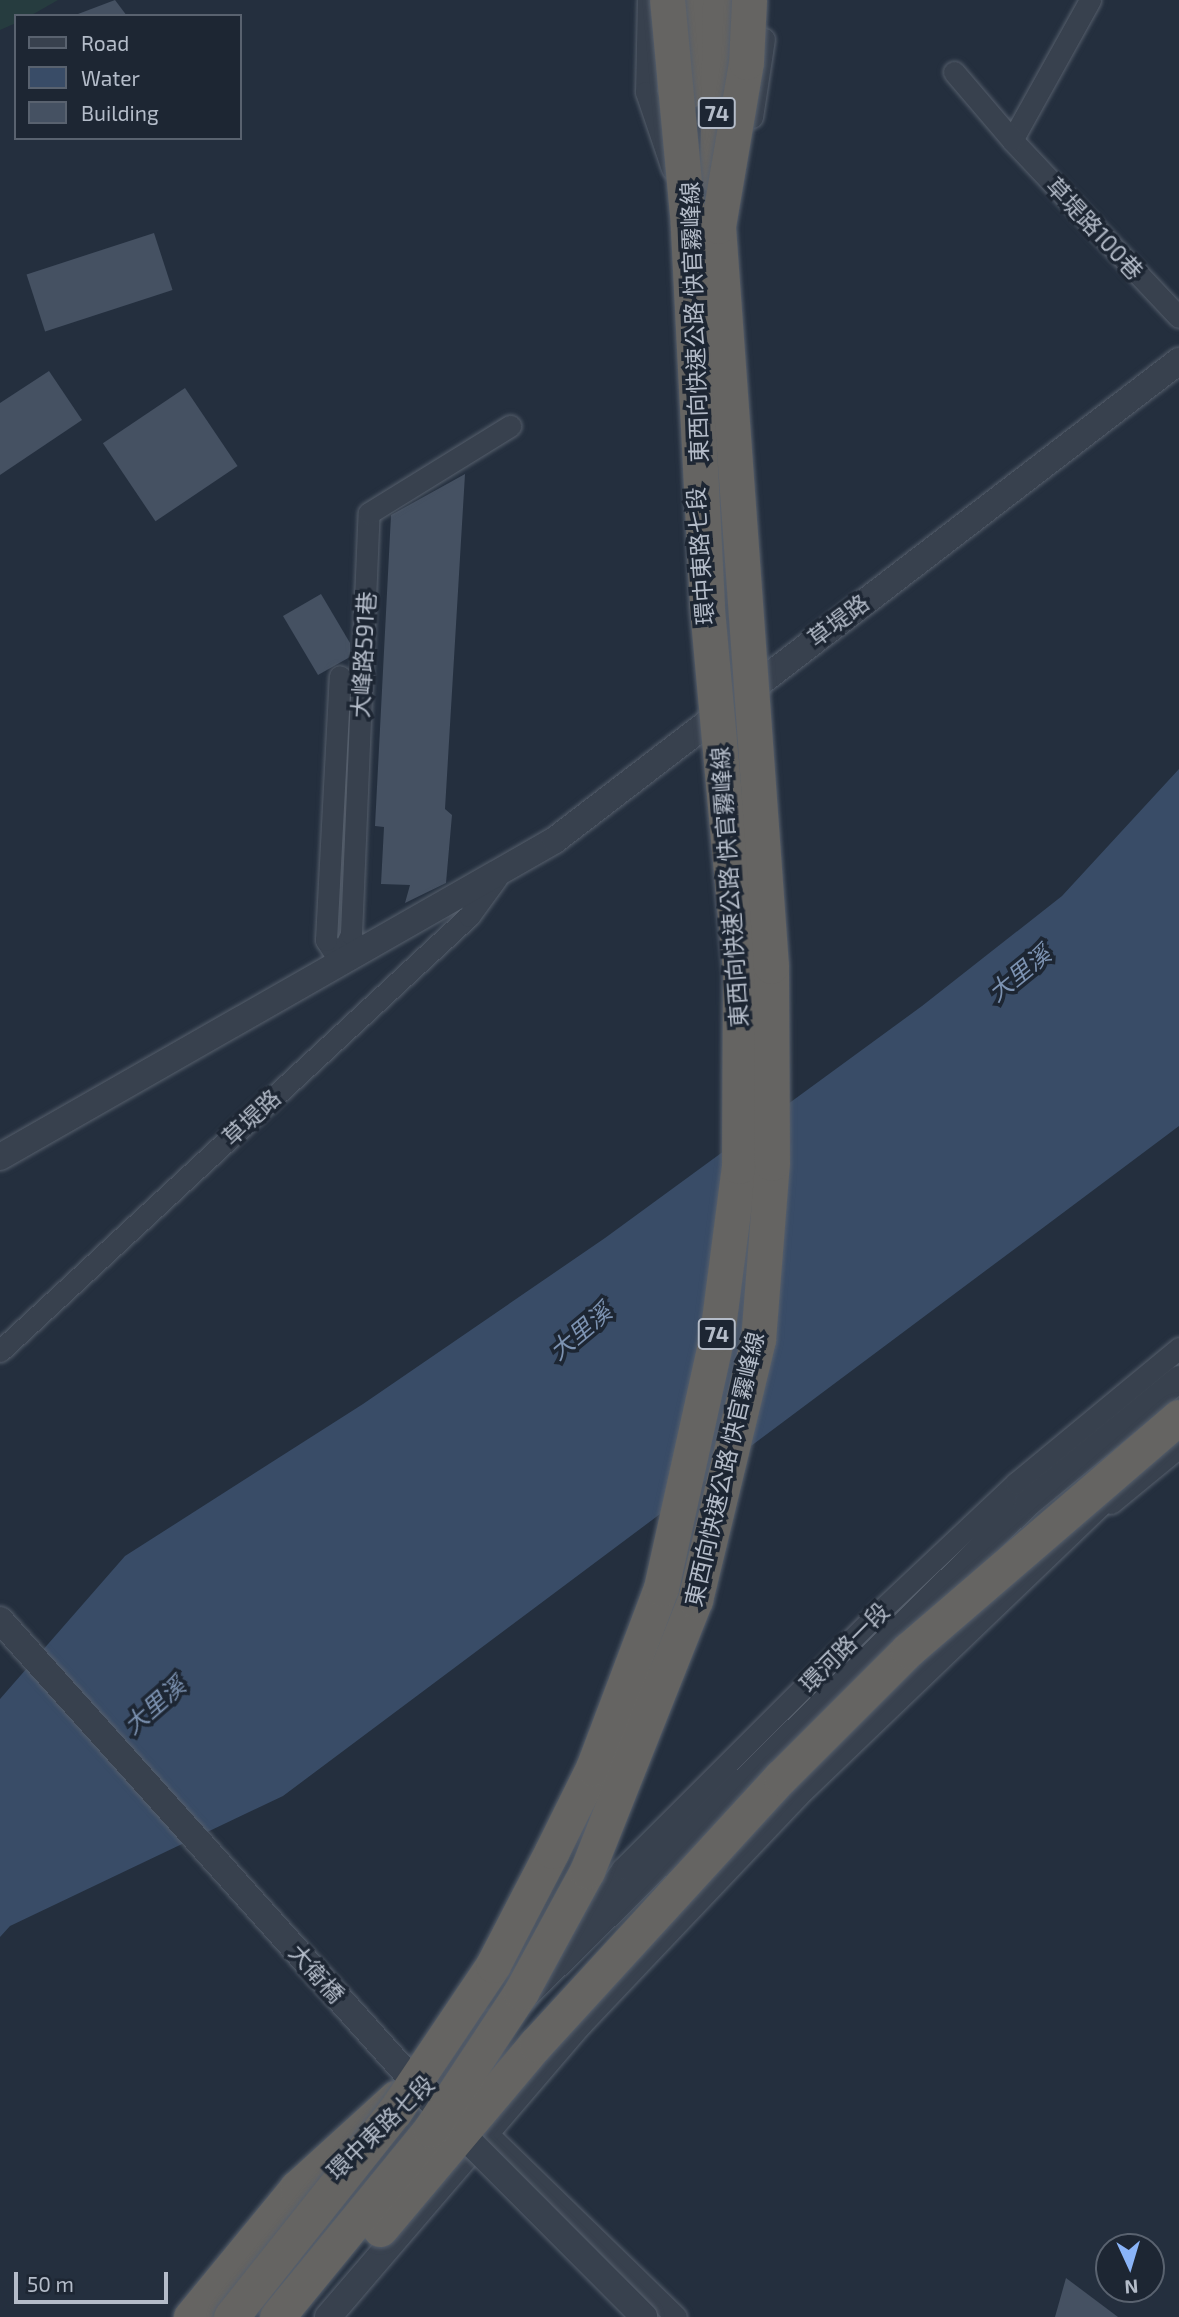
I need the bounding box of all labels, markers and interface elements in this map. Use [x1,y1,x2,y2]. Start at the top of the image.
legend [14,14,242,140]
text: Road [81,30,129,55]
text: Water [81,65,140,90]
road number: 74 [698,96,736,130]
text: Building [81,100,159,125]
street label: 草堤路100巷 [1041,171,1149,285]
street label: 東西向快速公路 快官霧峰線 [675,181,713,463]
street label: 環中東路七段 [681,486,719,626]
street label: 草堤路 [802,588,874,652]
street label: 大峰路591巷 [346,591,380,719]
street label: 東西向快速公路 快官霧峰線 [705,746,753,1028]
water label: 大里溪 [982,939,1056,1007]
street label: 草堤路 [216,1083,286,1151]
water label: 大里溪 [543,1297,617,1365]
road number: 74 [698,1316,736,1352]
street label: 東西向快速公路 快官霧峰線 [679,1329,769,1609]
street label: 環河路一段 [794,1597,894,1697]
water label: 大里溪 [117,1671,191,1739]
street label: 大衛橋 [284,1938,350,2008]
street label: 環中東路七段 [321,2069,439,2185]
north arrow [1095,2233,1165,2303]
scale bar [18,2258,172,2302]
text: 50 m [27,2271,74,2296]
text: N [1124,2276,1139,2299]

